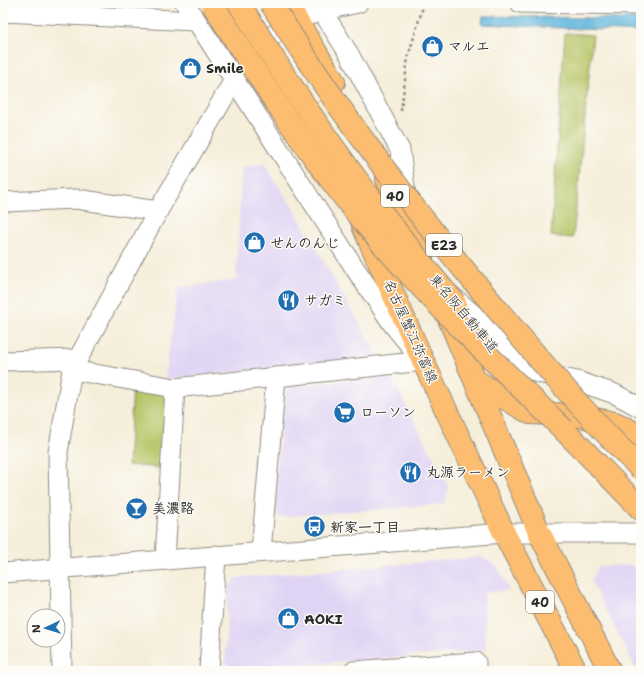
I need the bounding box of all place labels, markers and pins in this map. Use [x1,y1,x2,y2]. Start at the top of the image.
shop icon: マルエ [420,33,446,59]
place label: マルエ [448,37,490,55]
shop icon: Smile [177,55,203,81]
place label: Smile [206,59,244,77]
shop icon: せんのんじ [241,230,267,256]
place label: せんのんじ [270,234,340,252]
restaurant icon: サガミ [275,287,301,313]
place label: サガミ [304,291,346,309]
supermarket icon: ローソン [332,399,358,425]
place label: ローソン [360,403,416,421]
restaurant icon: 丸源ラーメン [397,459,423,485]
place label: 丸源ラーメン [426,463,510,481]
bar icon: 美濃路 [123,495,149,521]
place label: 美濃路 [152,499,194,517]
bus stop icon: 新家一丁目 [302,514,328,540]
place label: 新家一丁目 [330,518,400,536]
shop icon: AOKI [276,606,302,632]
place label: AOKI [304,610,343,628]

